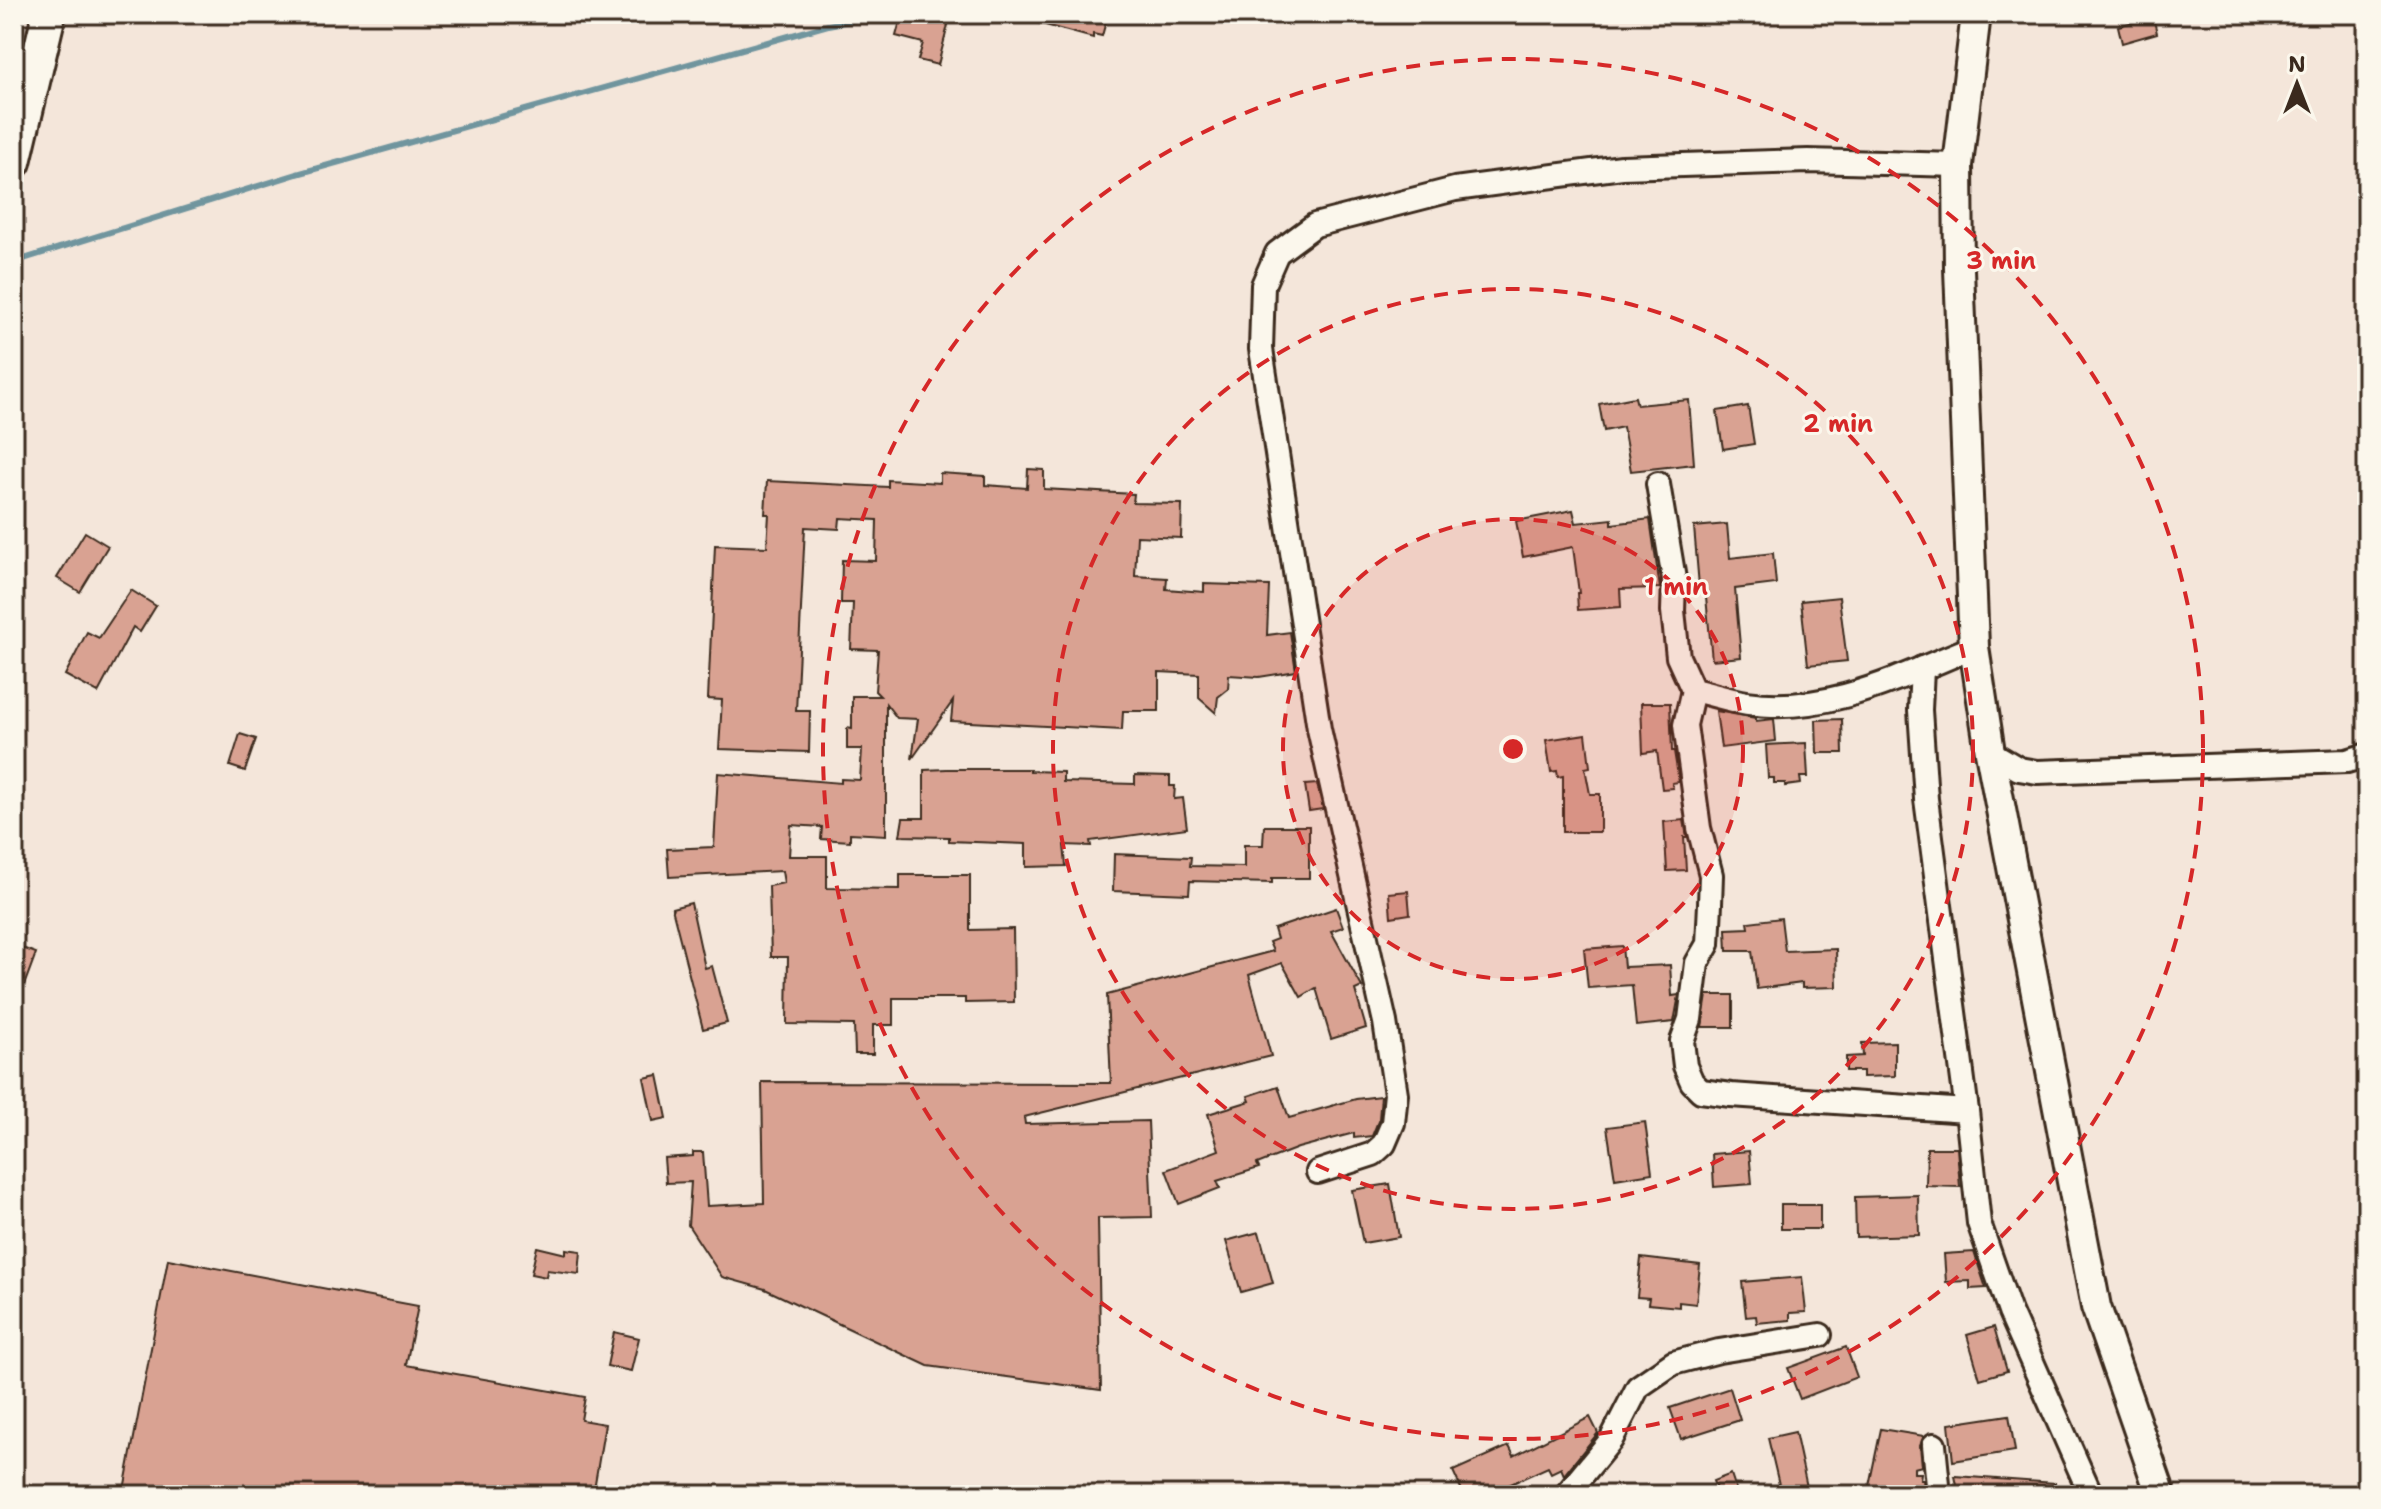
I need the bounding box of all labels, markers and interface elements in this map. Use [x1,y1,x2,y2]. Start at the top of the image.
north arrow [2257,44,2337,124]
text: N [2288,50,2306,79]
text: 3 min [1966,245,2036,277]
text: 2 min [1803,408,1873,440]
text: 1 min [1644,571,1708,603]
centre of rings [1499,735,1527,763]

